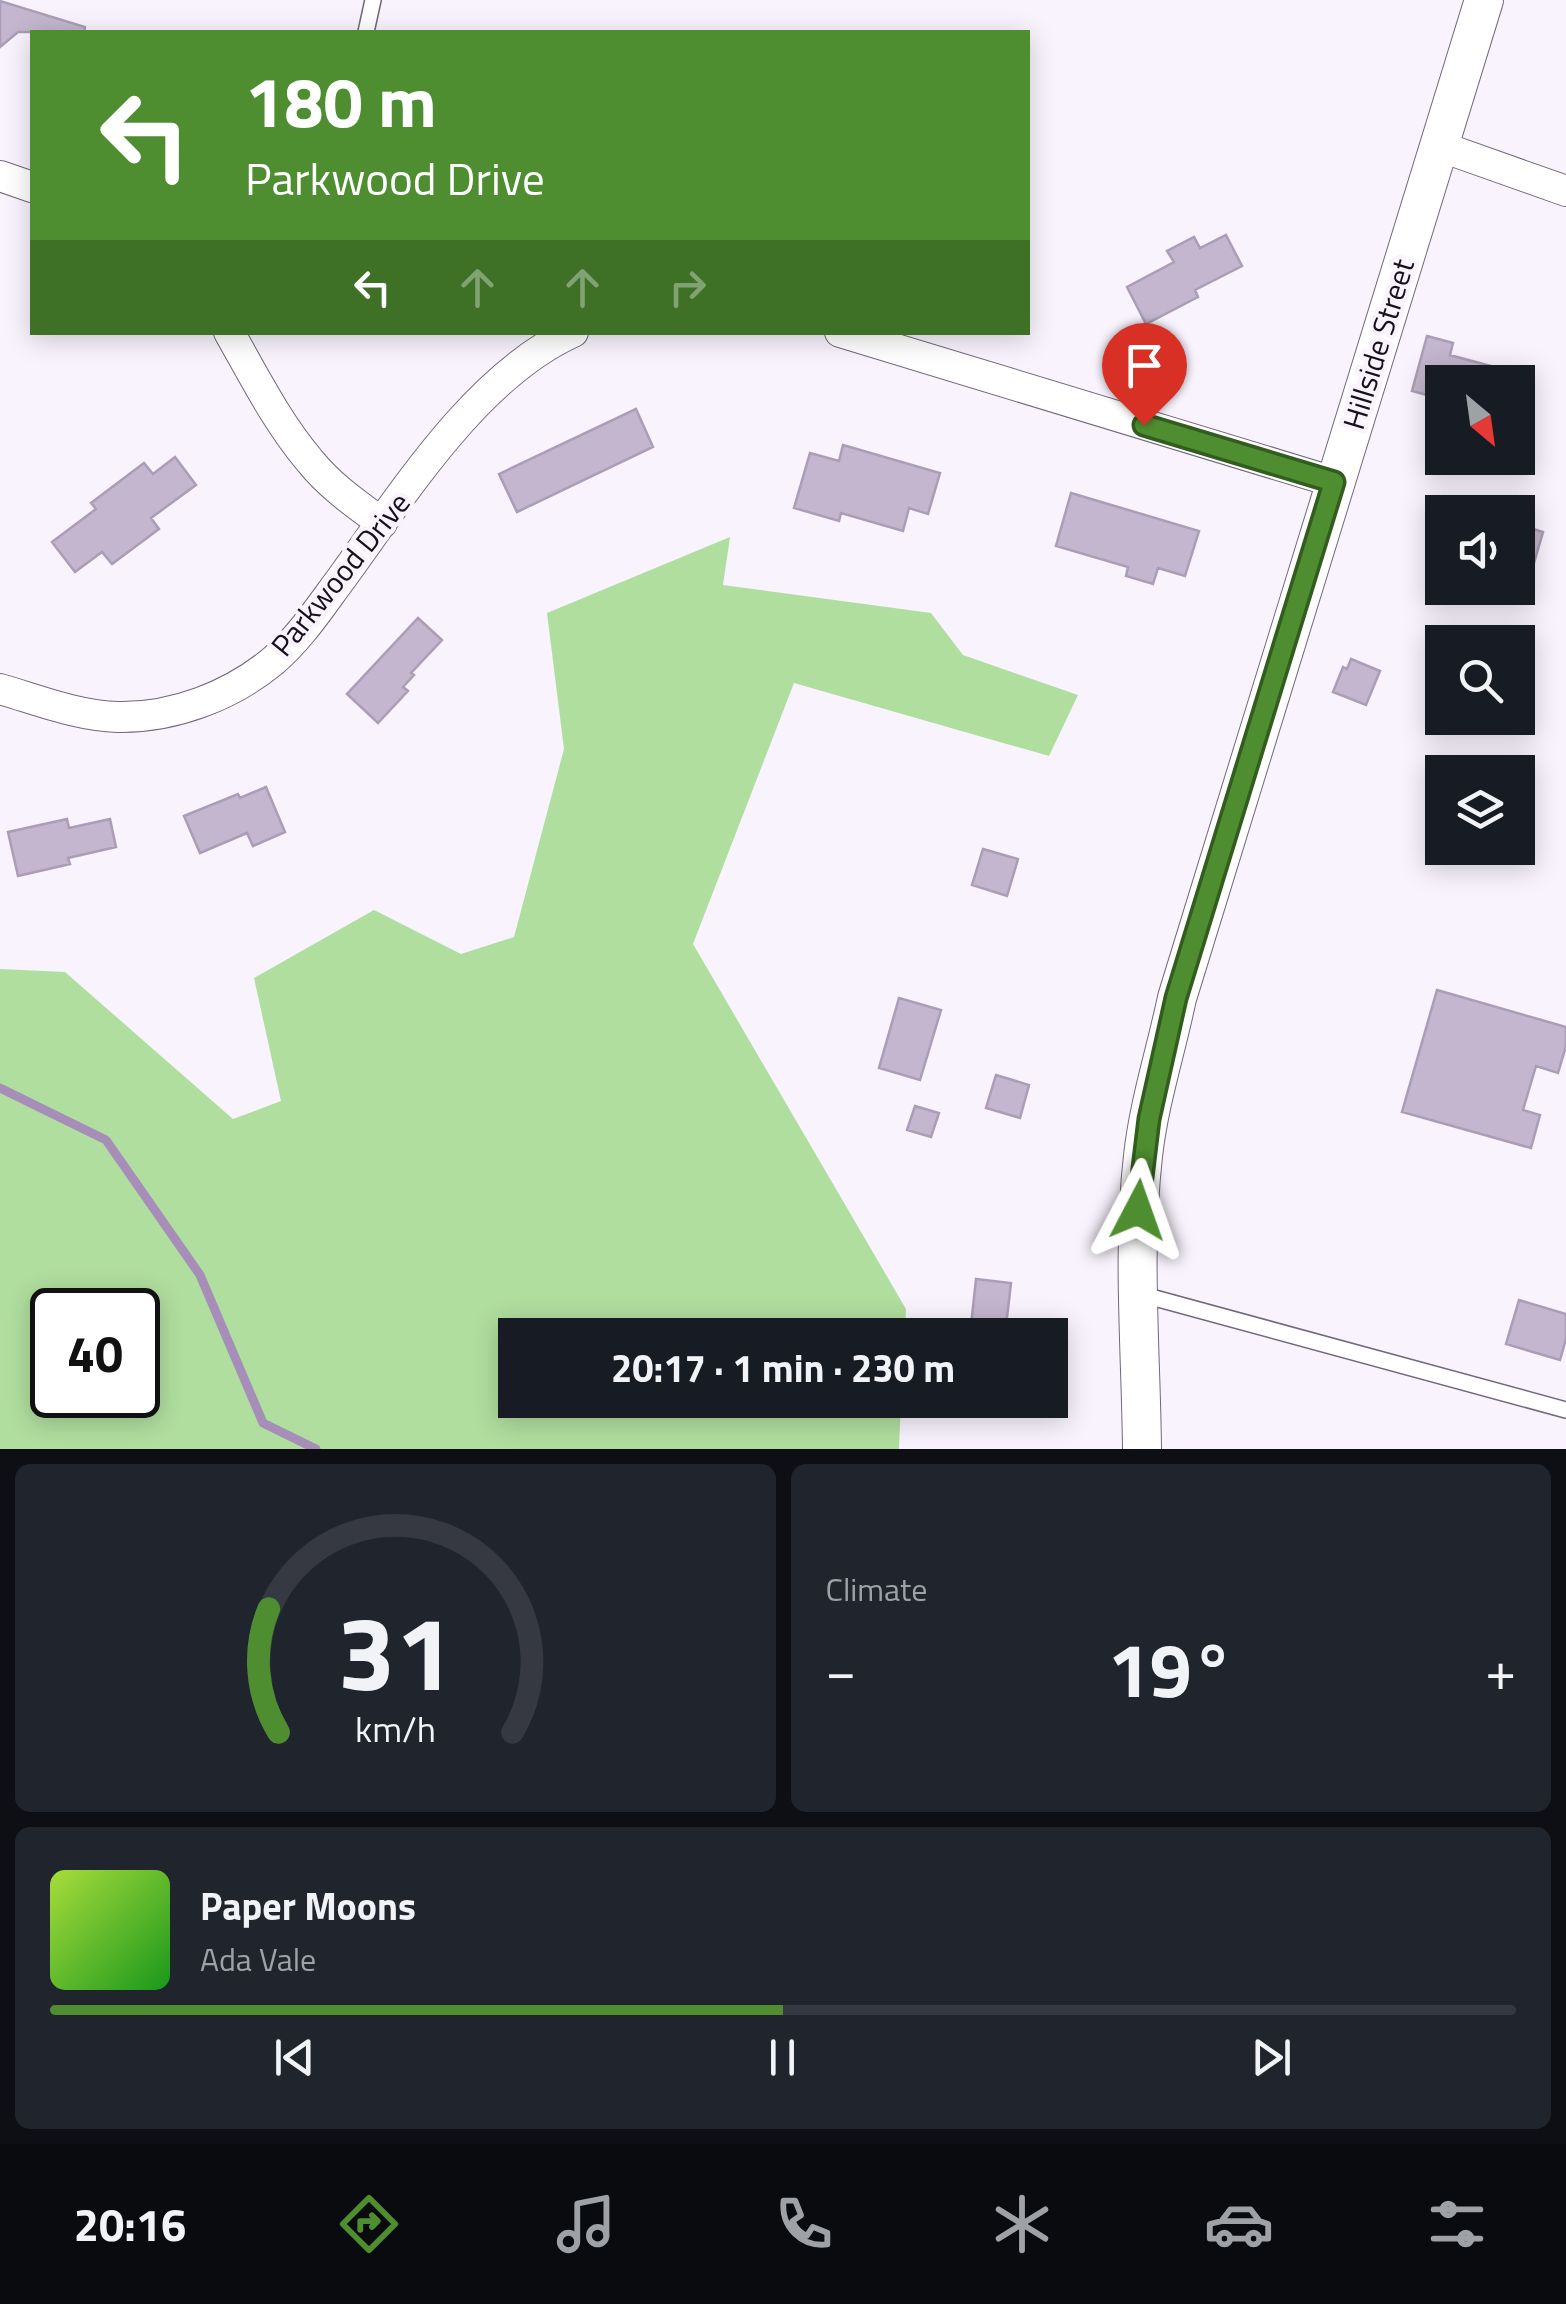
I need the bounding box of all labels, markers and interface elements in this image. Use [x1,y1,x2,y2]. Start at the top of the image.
text: 180 m [245,48,437,154]
icon: left [80,70,210,200]
text: Parkwood Drive [245,144,545,212]
street label: Hillside Street [1330,253,1426,435]
icon: left [345,260,400,315]
icon: ahead [450,260,505,315]
icon: ahead [555,260,610,315]
icon: right [660,260,715,315]
pin [1102,323,1187,426]
icon: arrive [1117,338,1172,393]
north arrow [1425,365,1535,475]
map controls [1425,365,1535,865]
street label: Parkwood Drive [259,482,421,666]
button: sound [1425,495,1535,605]
button: search [1425,625,1535,735]
button: layers [1425,755,1535,865]
position arrow [1086,1158,1190,1262]
speed limit sign: 40 [30,1288,160,1418]
text: 20:17 · 1 min · 230 m [611,1339,955,1397]
text: Climate [826,1565,927,1613]
text: 31 [337,1572,453,1730]
text: 19° [1108,1612,1234,1726]
text: − [826,1628,856,1711]
text: + [1485,1628,1516,1711]
text: km/h [355,1701,436,1756]
text: Paper Moons [200,1877,416,1935]
text: Ada Vale [200,1935,316,1983]
icon: previous [267,2030,322,2085]
icon: pause [755,2030,810,2085]
icon: next [1244,2030,1299,2085]
icon: directions [334,2189,404,2259]
icon: music [551,2189,621,2259]
icon: phone [769,2189,839,2259]
icon: climate [987,2189,1057,2259]
icon: car [1204,2189,1274,2259]
icon: filters [1422,2189,1492,2259]
text: 20:16 [74,2190,186,2258]

